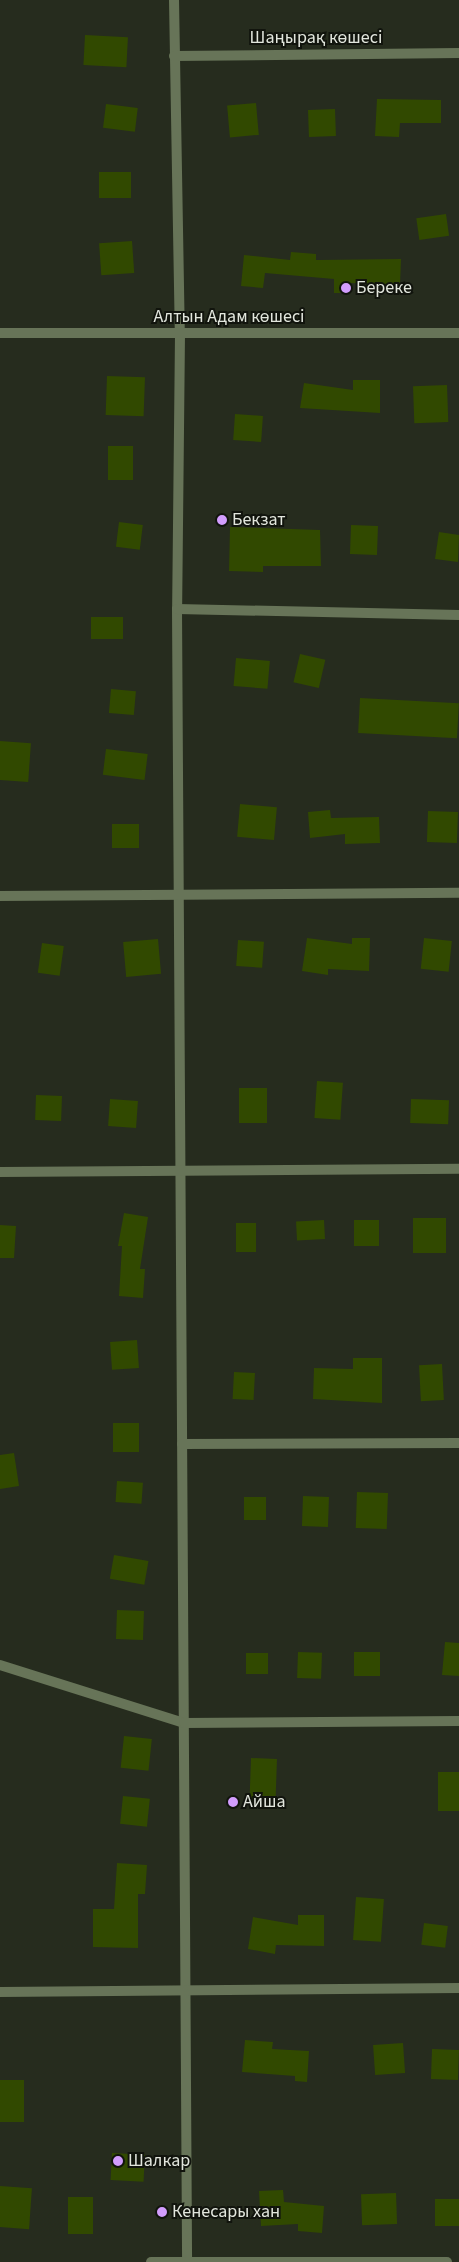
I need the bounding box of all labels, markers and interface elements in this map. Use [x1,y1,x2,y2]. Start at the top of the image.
street label: Шаңырақ көшесі [250,27,382,49]
place label: Береке [356,277,412,299]
marker: Береке [340,282,352,294]
street label: Алтын Адам көшесі [153,306,305,328]
place label: Бекзат [232,509,286,531]
marker: Бекзат [216,514,228,526]
place label: Айша [243,1791,286,1813]
marker: Айша [227,1796,239,1808]
place label: Шалкар [128,2150,190,2172]
marker: Шалкар [112,2155,124,2167]
place label: Кенесары хан [172,2201,280,2223]
marker: Кенесары хан [156,2206,168,2218]

